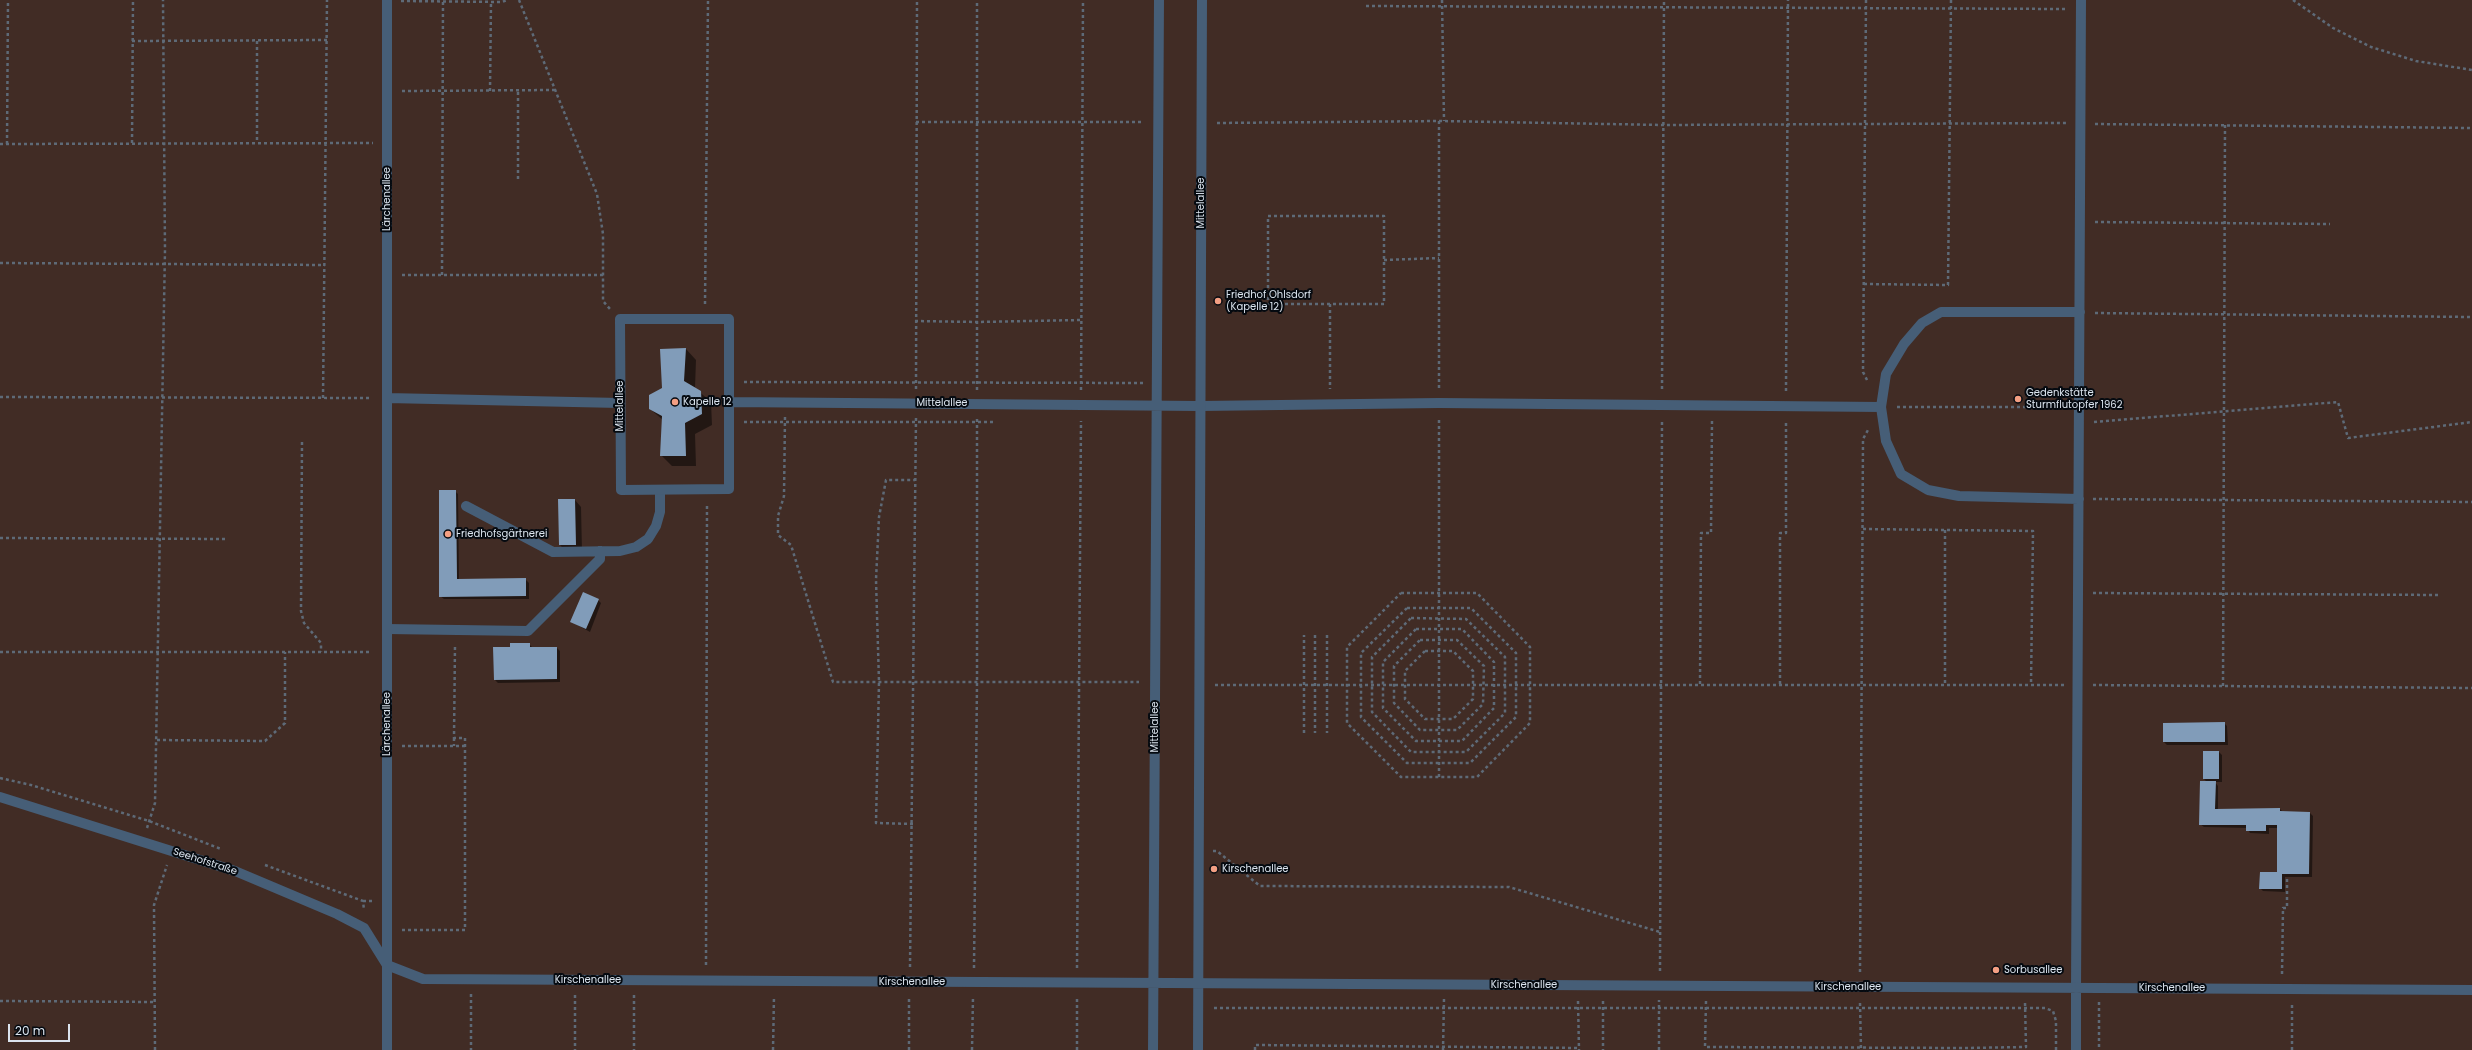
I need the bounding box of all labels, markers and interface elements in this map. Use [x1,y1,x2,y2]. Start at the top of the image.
street label: Lärchenallee [381,167,393,231]
street label: Mittelallee [1195,177,1207,229]
place label: Friedhof Ohlsdorf (Kapelle 12) [1226,289,1311,312]
marker: Friedhof Ohlsdorf (Kapelle 12) [1213,296,1223,306]
street label: Mittelallee [614,380,626,432]
place label: Gedenkstätte Sturmflutopfer 1962 [2026,387,2122,410]
marker: Gedenkstätte Sturmflutopfer 1962 [2013,394,2023,404]
place label: Kapelle 12 [683,396,731,408]
marker: Kapelle 12 [670,397,680,407]
street label: Mittelallee [916,397,968,409]
place label: Friedhofsgärtnerei [456,528,547,540]
marker: Friedhofsgärtnerei [443,529,453,539]
street label: Lärchenallee [381,692,393,756]
street label: Mittelallee [1149,701,1161,753]
street label: Seehofstraße [171,846,239,878]
place label: Kirschenallee [1222,863,1289,875]
marker: Kirschenallee [1209,864,1219,874]
place label: Sorbusallee [2004,964,2062,976]
marker: Sorbusallee [1991,965,2001,975]
street label: Kirschenallee [555,974,621,986]
street label: Kirschenallee [879,976,945,988]
street label: Kirschenallee [1491,979,1557,991]
street label: Kirschenallee [1815,981,1881,993]
street label: Kirschenallee [2139,982,2205,994]
scale bar [10,1016,72,1042]
text: 20 m [15,1022,45,1039]

